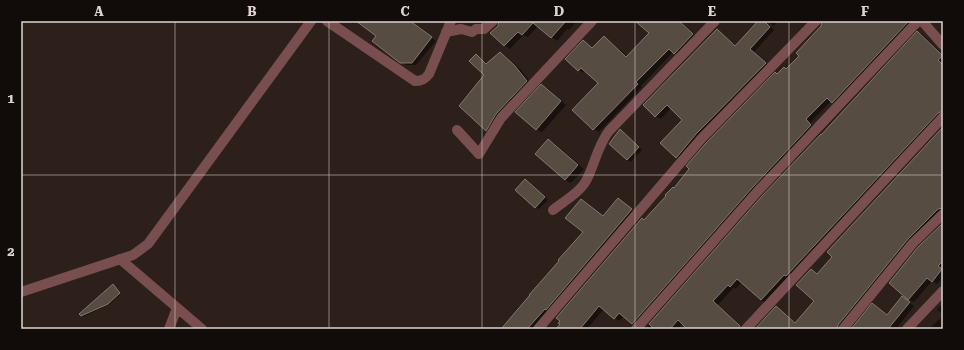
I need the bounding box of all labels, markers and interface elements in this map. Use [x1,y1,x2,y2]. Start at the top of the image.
text: A [94,4,104,19]
text: B [247,4,257,19]
text: C [400,4,410,19]
text: D [554,4,564,19]
text: E [708,4,716,19]
text: F [861,4,869,19]
text: 1 [7,91,15,106]
text: 2 [7,244,15,259]

